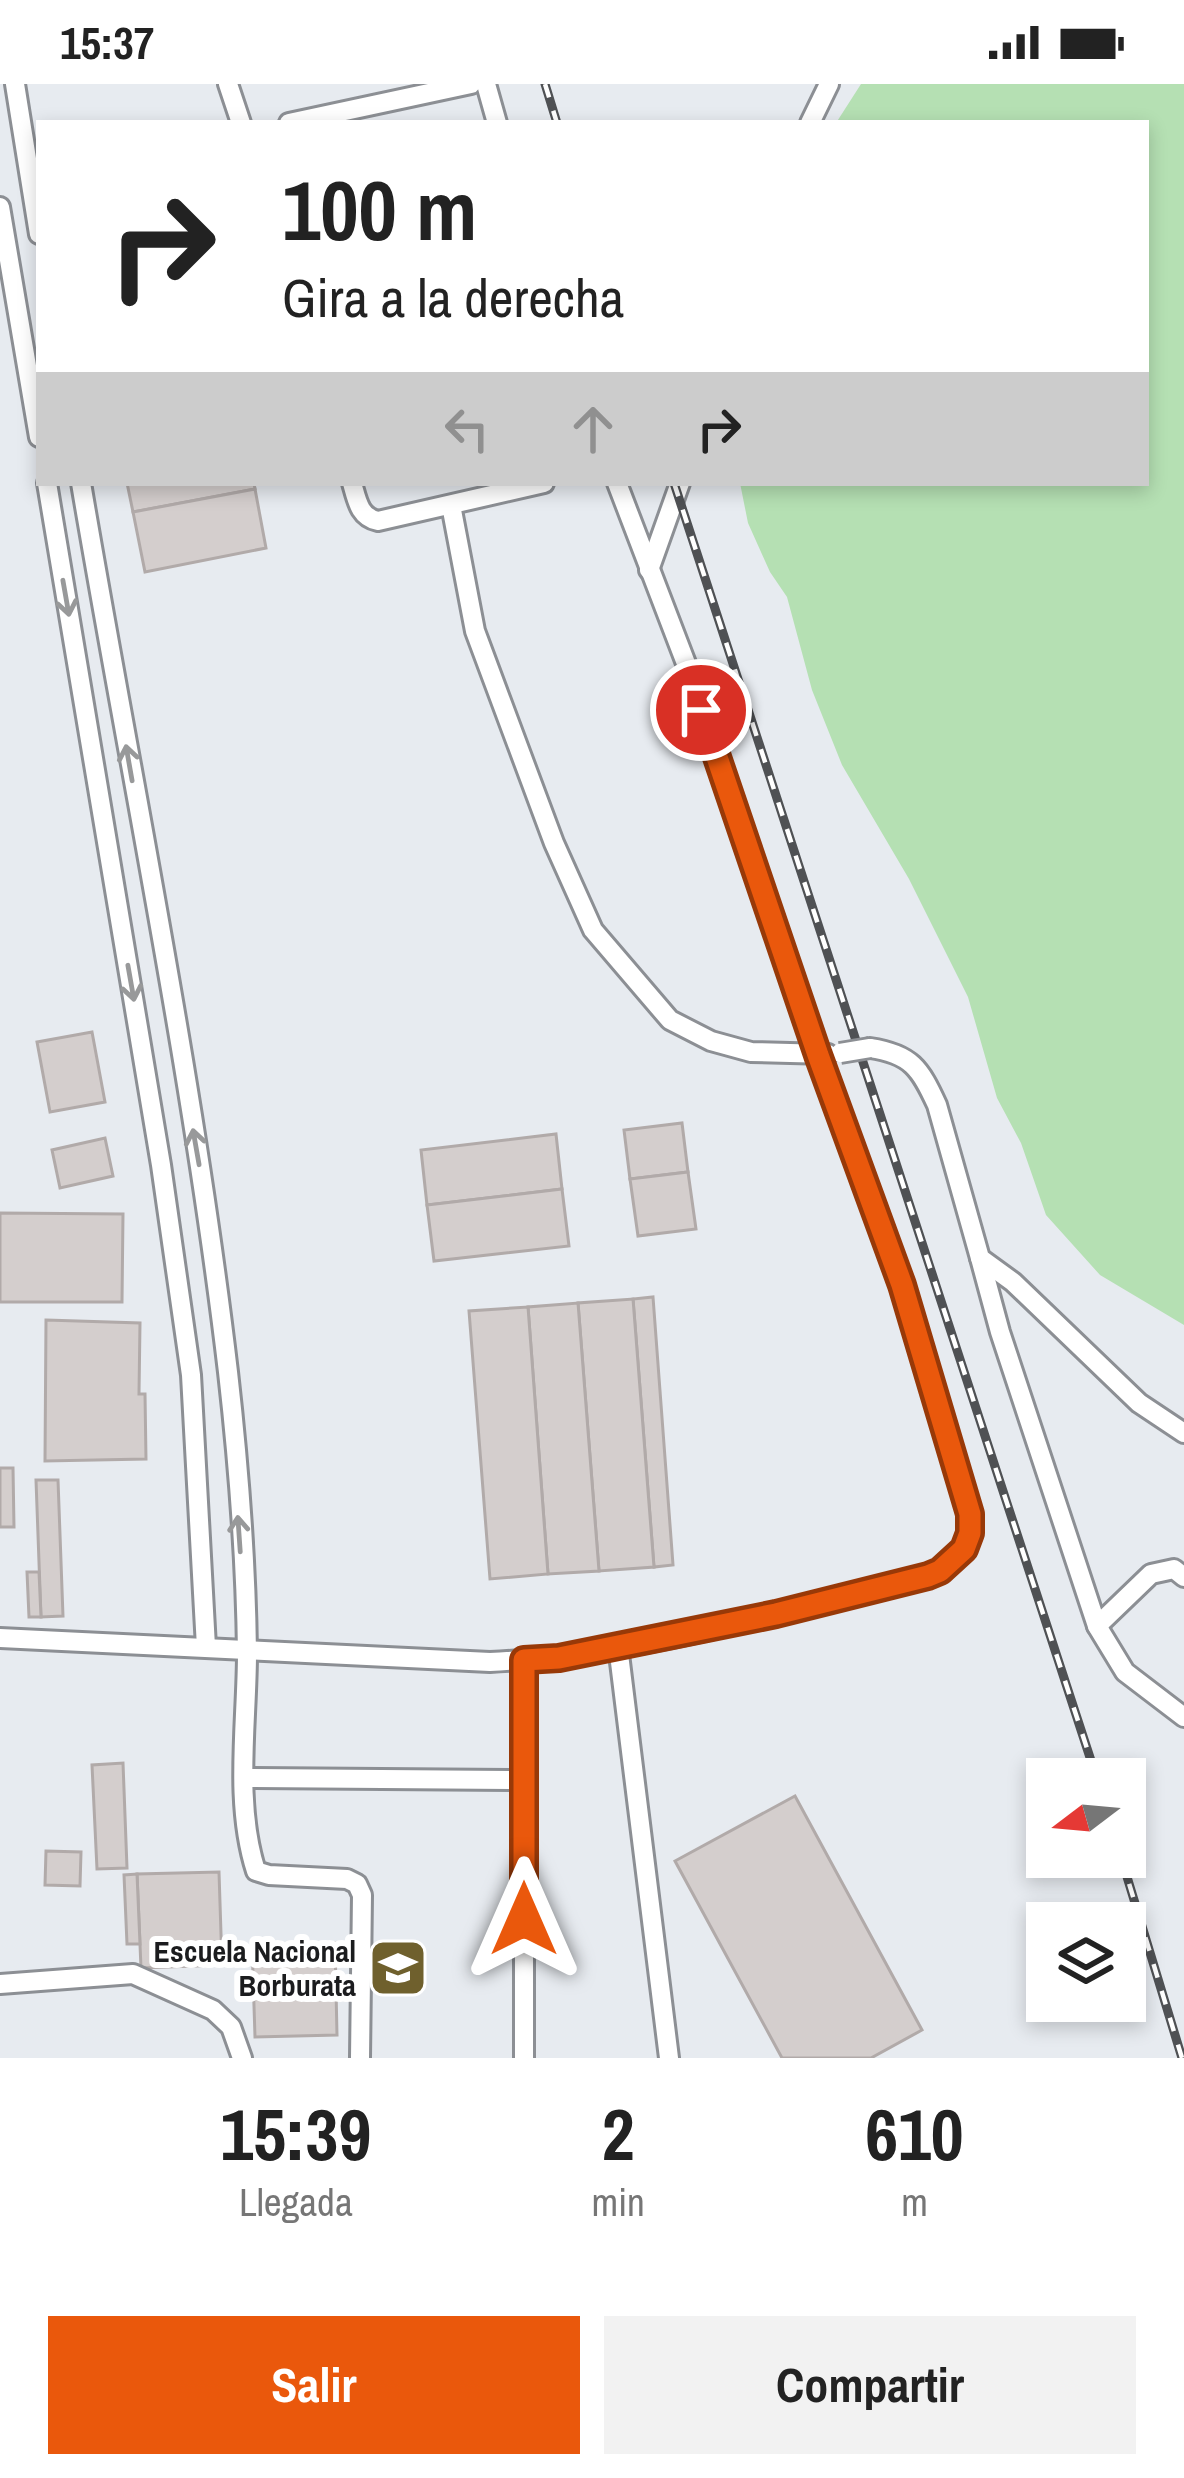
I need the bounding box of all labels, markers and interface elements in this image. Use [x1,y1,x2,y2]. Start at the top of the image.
text: 15:37 [60,12,154,73]
text: 100 m [282,153,477,266]
icon: right [84,168,240,324]
text: Gira a la derecha [282,261,624,334]
icon: left [434,396,500,462]
icon: ahead [560,396,626,462]
icon: right [686,396,752,462]
one-way arrow [55,578,78,617]
pin [650,659,752,761]
icon: arrive [668,677,734,743]
one-way arrow [116,744,139,783]
one-way arrow [120,963,143,1002]
one-way arrow [183,1128,206,1167]
one-way arrow [228,1515,251,1554]
north arrow [1026,1758,1146,1878]
map controls [1026,1758,1146,2022]
position arrow [461,1856,587,1982]
button: layers [1026,1902,1146,2022]
place label: Escuela Nacional Borburata [154,1931,356,2005]
school or university icon: Escuela Nacional Borburata [367,1937,429,1999]
text: 15:39 [220,2085,371,2182]
text: 2 [602,2085,635,2182]
text: 610 [865,2085,964,2182]
text: Llegada [239,2176,353,2228]
text: min [592,2176,645,2228]
text: m [901,2176,928,2228]
button: Salir [48,2316,580,2454]
button: Compartir [604,2316,1136,2454]

